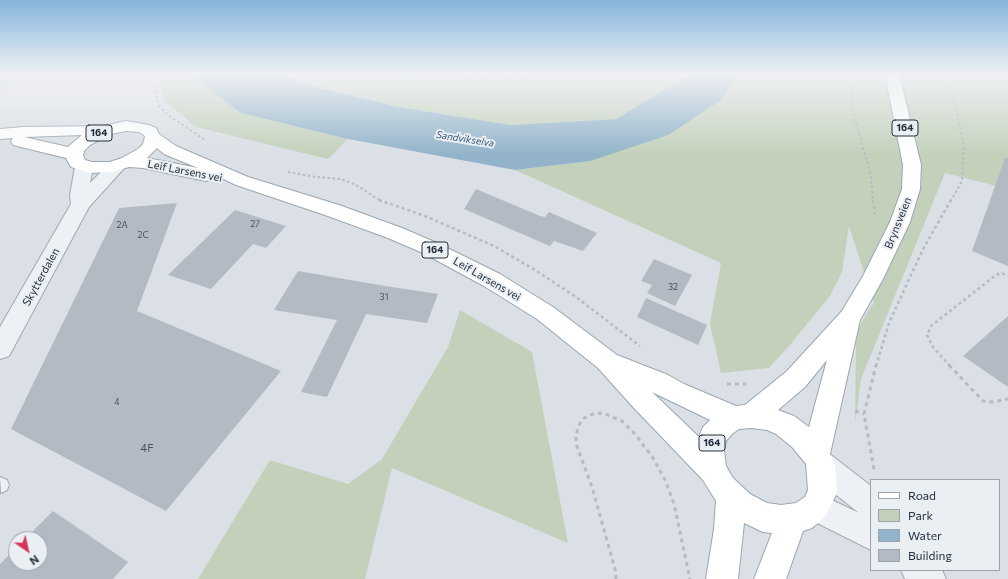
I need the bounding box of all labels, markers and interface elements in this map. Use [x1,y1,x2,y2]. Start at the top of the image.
road number: 164 [892,120,918,136]
road number: 164 [86,125,112,141]
water label: Sandvikselva [435,129,495,149]
street label: Leif Larsens vei [146,157,224,185]
street label: Brynsveien [882,195,914,251]
house number: 27 [250,219,260,229]
house number: 2A [116,220,128,230]
house number: 2C [137,230,149,240]
road number: 164 [422,242,448,258]
street label: Skytterdalen [20,246,62,308]
street label: Leif Larsens vei [451,254,523,304]
house number: 32 [668,282,678,292]
house number: 31 [380,292,388,302]
house number: 4 [114,397,120,407]
road number: 164 [699,435,725,451]
house number: 4F [141,441,153,455]
legend [870,479,1000,571]
text: Road [908,488,936,502]
text: Park [908,508,933,522]
text: Water [908,528,942,542]
north arrow [8,531,48,571]
text: Building [908,548,952,562]
text: N [27,553,41,568]

